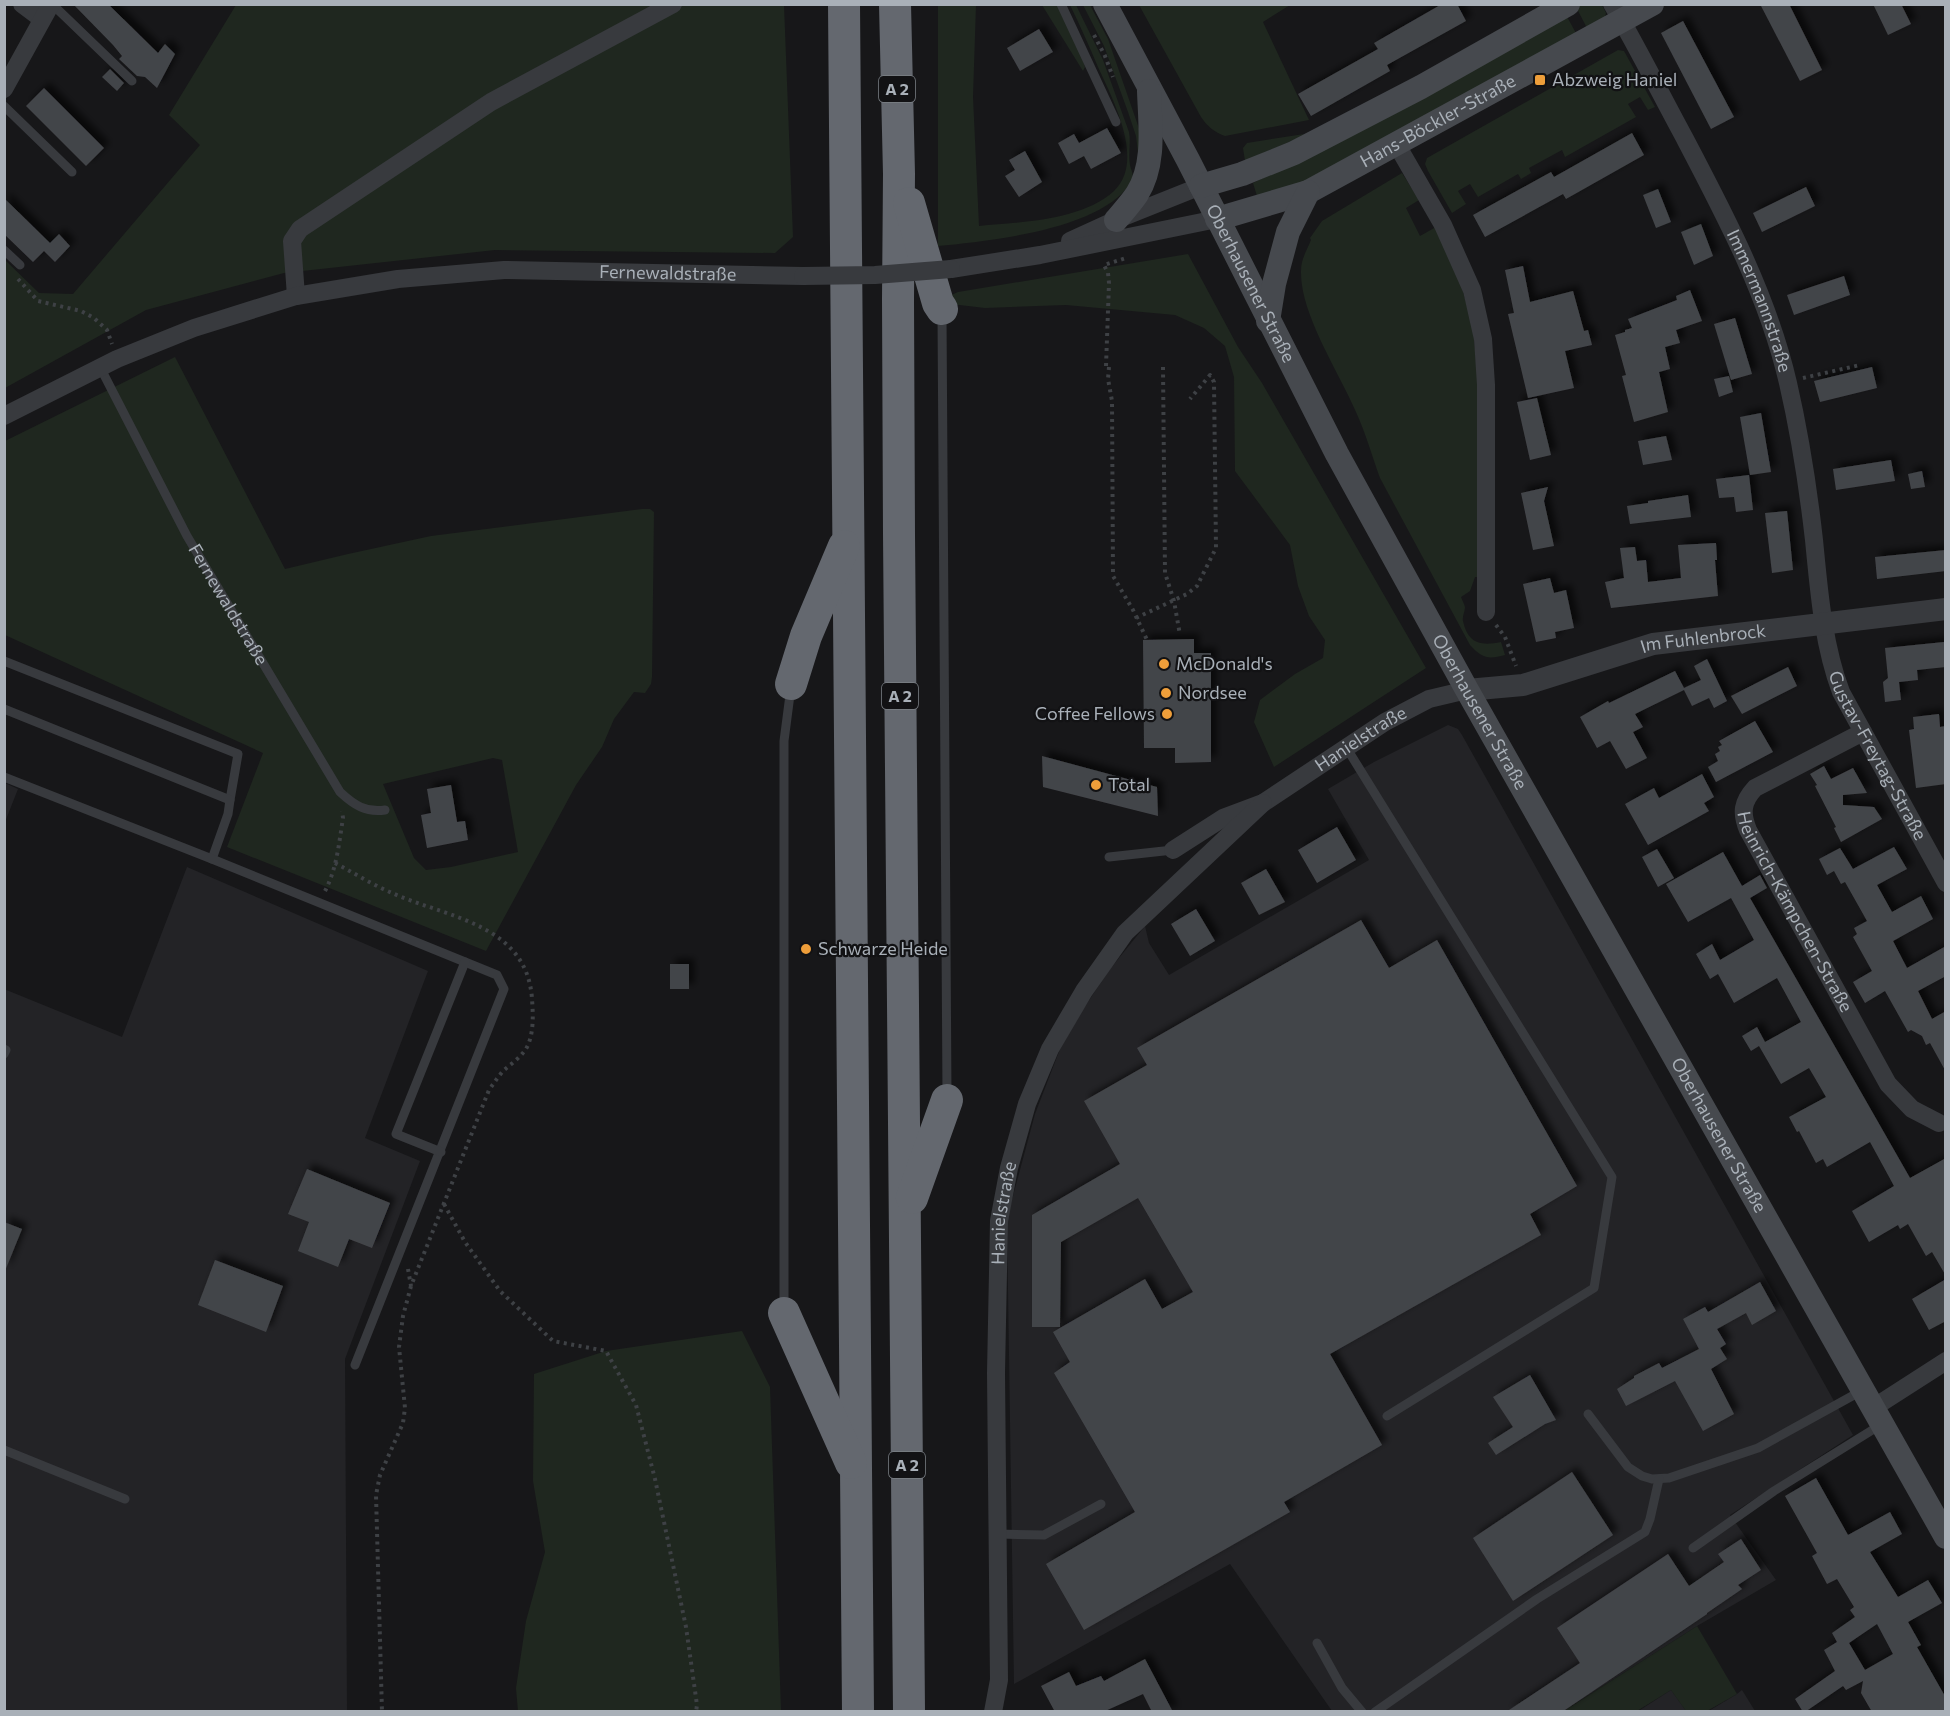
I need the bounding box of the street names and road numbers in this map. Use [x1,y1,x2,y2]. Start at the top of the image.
street label: Hans-Böckler-Straße [1356,69,1519,171]
road number: A 2 [879,76,915,102]
street label: Oberhausener Straße [1202,200,1301,366]
street label: Immermannstraße [1723,225,1797,374]
street label: Fernewaldstraße [599,260,737,285]
street label: Fernewaldstraße [184,540,274,669]
street label: Im Fuhlenbrock [1637,619,1767,657]
street label: Oberhausener Straße [1428,630,1533,793]
street label: Gustav-Freytag-Straße [1825,668,1932,843]
road number: A 2 [882,683,918,709]
street label: Hanielstraße [1310,701,1410,776]
street label: Heinrich-Kämpchen-Straße [1733,809,1858,1016]
street label: Oberhausener Straße [1667,1053,1772,1216]
street label: Hanielstraße [986,1158,1020,1265]
road number: A 2 [889,1452,925,1478]

